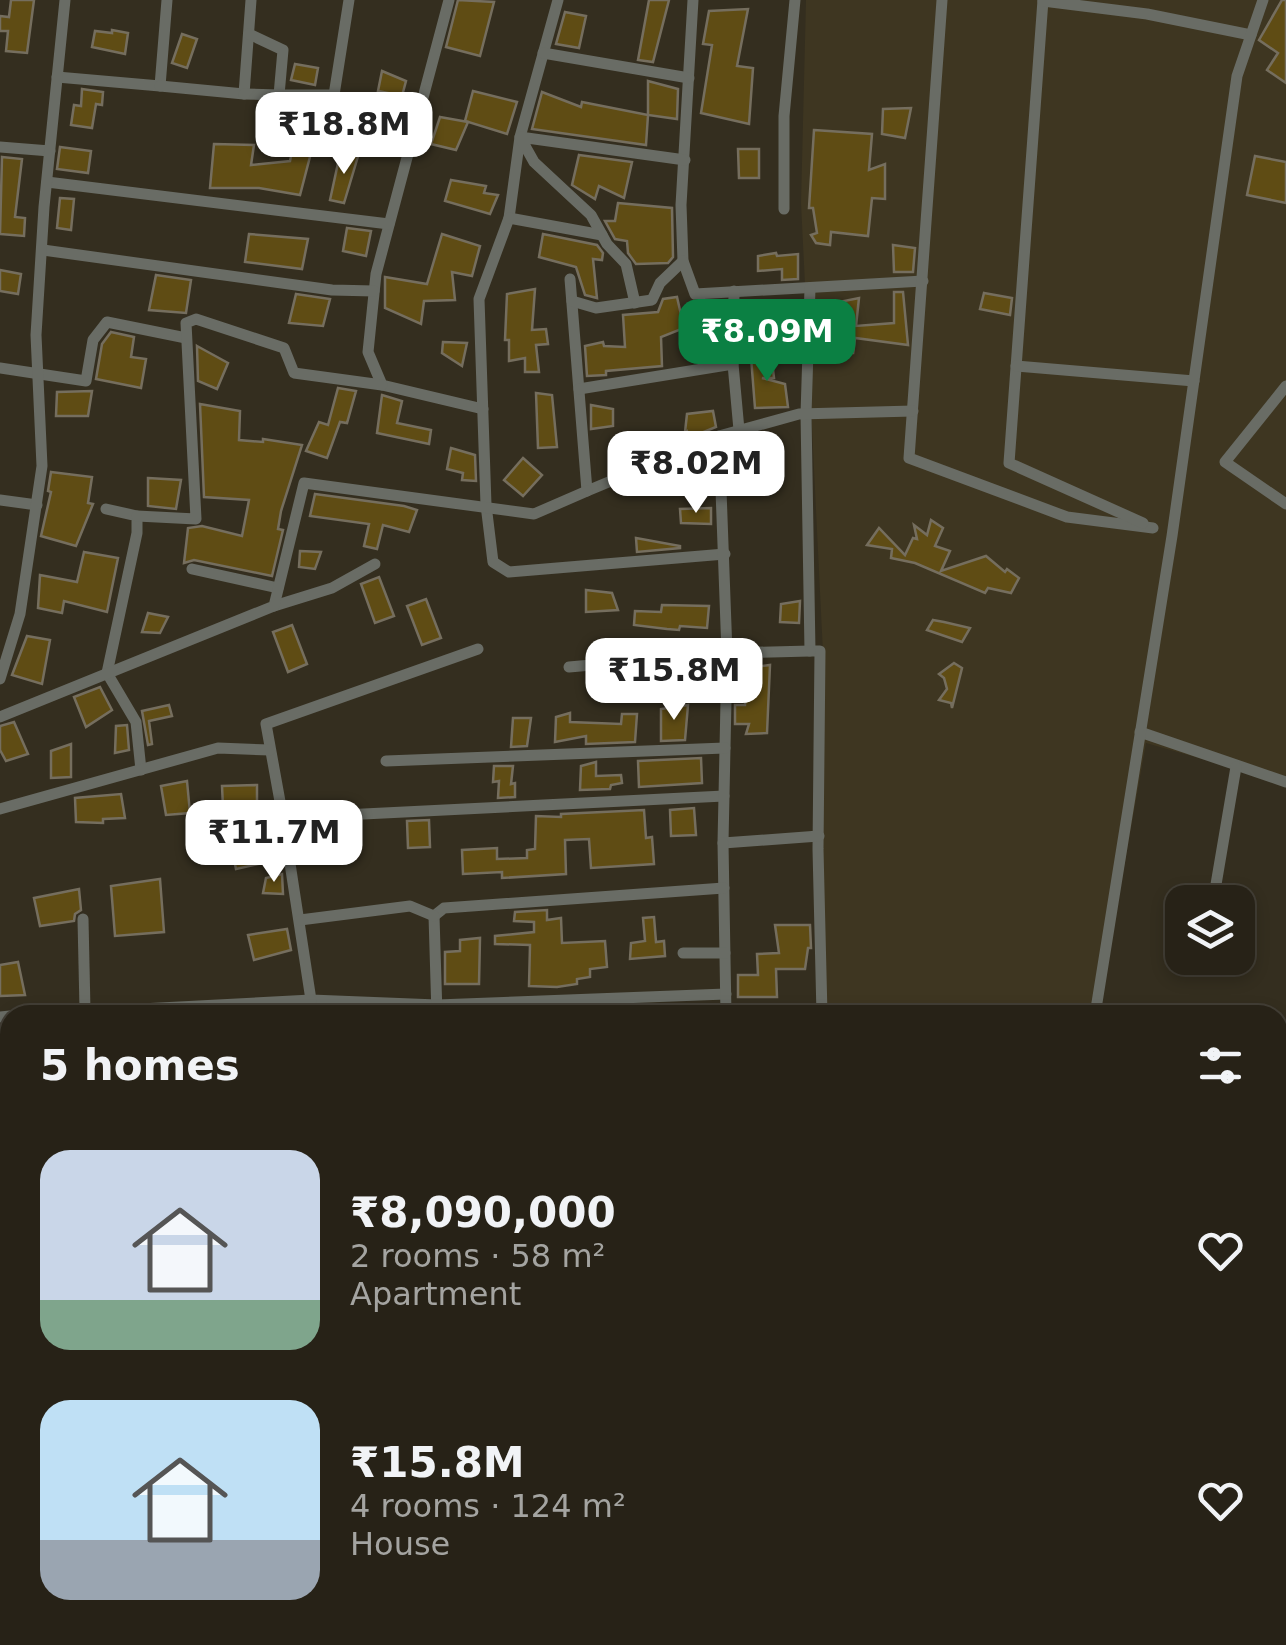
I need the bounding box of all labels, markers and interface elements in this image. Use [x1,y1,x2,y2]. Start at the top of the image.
pin: ₹18.8M [263,92,425,177]
text: ₹18.8M [277,105,411,143]
pin: ₹8.09M [686,299,848,384]
text: ₹8.09M [700,312,834,350]
pin: ₹8.02M [615,431,777,516]
text: ₹8.02M [629,444,763,482]
pin: ₹15.8M [593,638,755,723]
text: ₹15.8M [607,651,741,689]
pin: ₹11.7M [193,800,355,885]
text: ₹11.7M [207,813,341,851]
map controls [1165,885,1255,975]
button: layers [1165,885,1255,975]
icon: filters [1193,1038,1248,1093]
text: 5 homes [40,1041,240,1090]
text: ₹8,090,000 [350,1188,616,1237]
icon: home [120,1190,240,1310]
icon: heart [1193,1223,1248,1278]
text: 2 rooms · 58 m² [350,1237,605,1275]
text: Apartment [350,1275,521,1313]
text: ₹15.8M [350,1438,525,1487]
icon: home [120,1440,240,1560]
icon: heart [1193,1473,1248,1528]
text: 4 rooms · 124 m² [350,1487,626,1525]
text: House [350,1525,450,1563]

